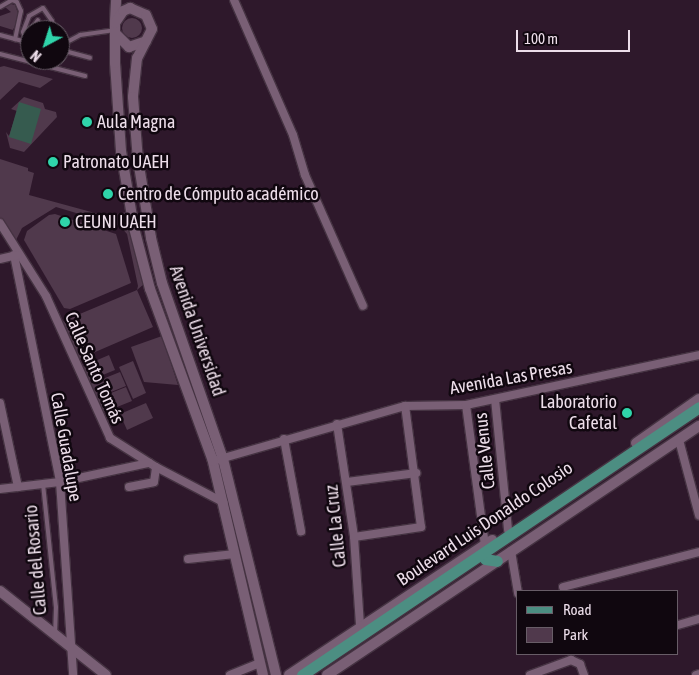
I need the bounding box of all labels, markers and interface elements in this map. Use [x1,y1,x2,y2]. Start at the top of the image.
north arrow [20,20,70,70]
scale bar [519,20,633,52]
text: 100 m [524,30,558,47]
text: N [28,47,44,65]
place label: Aula Magna [97,111,175,133]
marker: Aula Magna [81,116,93,128]
place label: Patronato UAEH [63,151,169,173]
marker: Patronato UAEH [47,156,59,168]
place label: Centro de Cómputo académico [118,183,319,205]
marker: Centro de Cómputo académico [102,188,114,200]
place label: CEUNI UAEH [75,211,157,233]
marker: CEUNI UAEH [59,216,71,228]
street label: Avenida Universidad [165,263,229,399]
street label: Calle Santo Tomás [60,309,128,427]
street label: Avenida Las Presas [448,357,574,399]
street label: Calle Guadalupe [46,391,86,503]
place label: Laboratorio Cafetal [540,392,617,434]
marker: Laboratorio Cafetal [621,407,633,419]
street label: Calle Venus [470,412,500,490]
street label: Boulevard Luis Donaldo Colosio [393,457,577,591]
street label: Calle La Cruz [321,484,351,568]
street label: Calle del Rosario [20,504,52,616]
legend [516,590,679,655]
text: Road [563,601,592,618]
text: Park [563,626,588,643]

